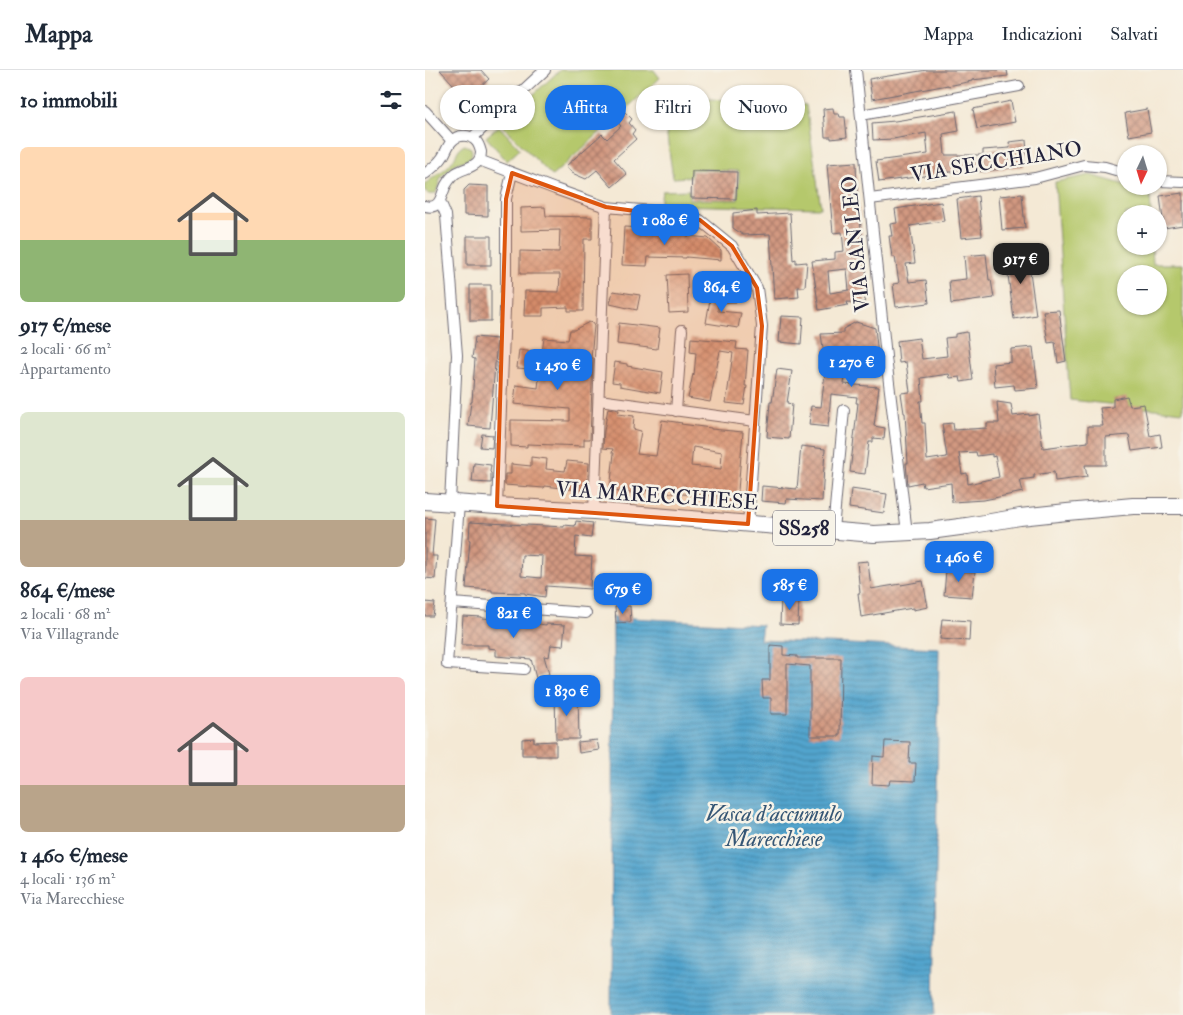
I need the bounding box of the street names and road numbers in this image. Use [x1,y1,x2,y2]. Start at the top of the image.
street label: VIA SECCHIANO [908,135,1084,189]
street label: VIA SAN LEO [835,175,877,313]
street label: VIA MARECCHIESE [555,475,759,517]
road number: SS258 [773,510,835,546]

